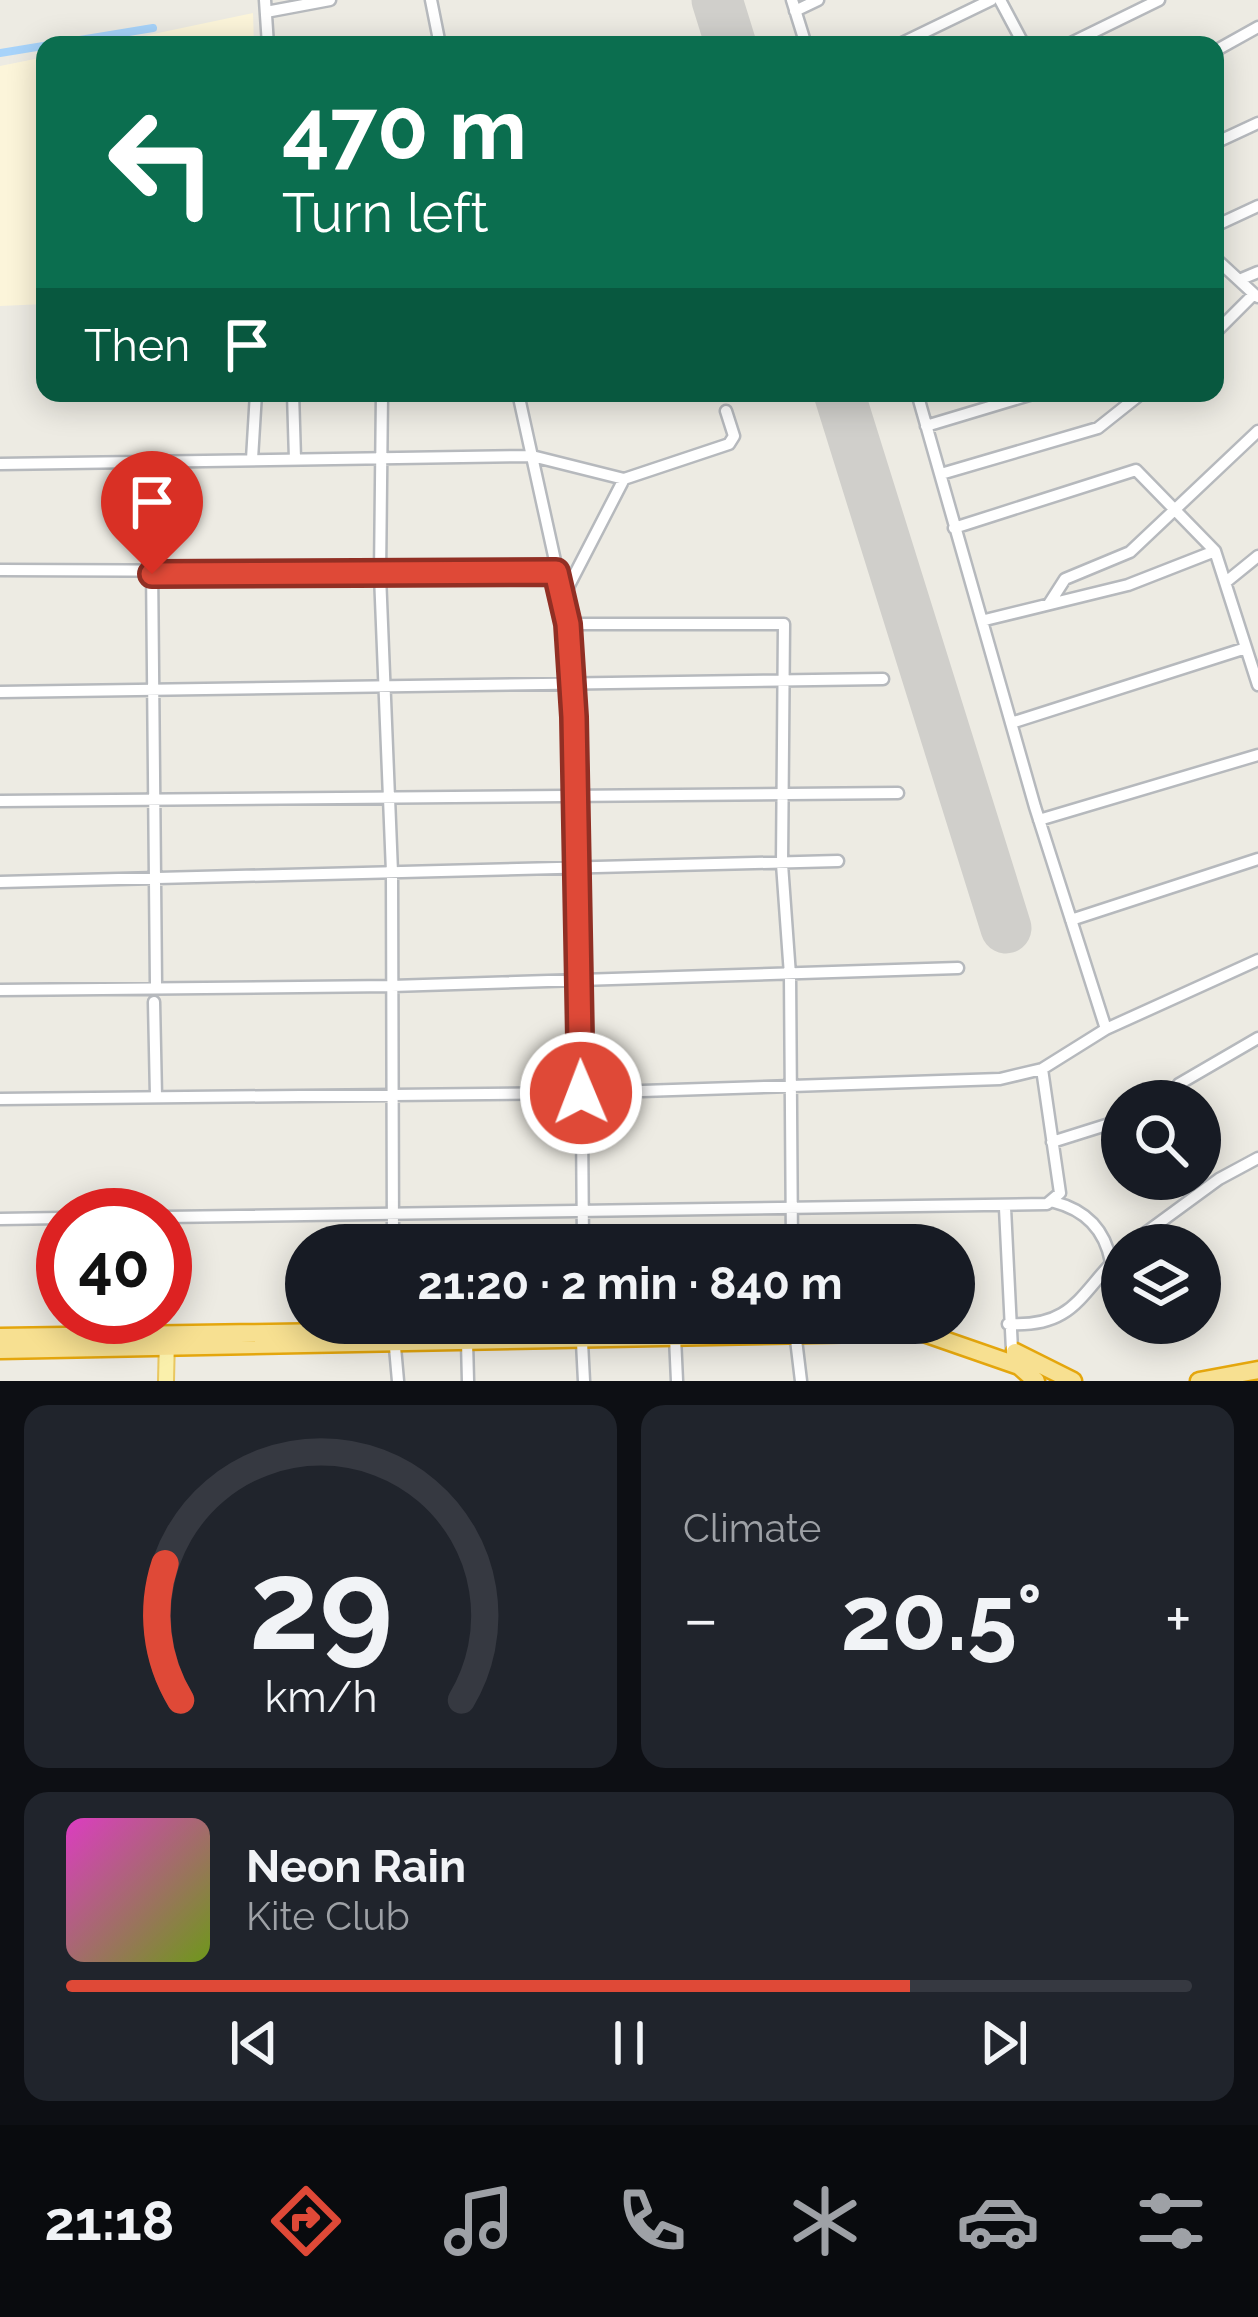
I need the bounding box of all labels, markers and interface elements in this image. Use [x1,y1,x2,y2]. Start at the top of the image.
text: 470 m [282,80,527,179]
icon: left [84,84,240,240]
text: Turn left [282,181,489,245]
icon: arrive [214,312,280,378]
text: Then [84,319,190,372]
pin [101,451,203,574]
icon: arrive [119,469,185,535]
position arrow [518,1030,644,1156]
map controls [1101,1080,1221,1344]
button: search [1101,1080,1221,1200]
speed limit sign: 40 [36,1188,192,1344]
button: layers [1101,1224,1221,1344]
text: 21:20 · 2 min · 840 m [417,1257,843,1310]
text: Climate [683,1505,821,1551]
text: 29 [249,1532,392,1678]
text: 20.5° [841,1565,1042,1671]
text: − [683,1580,719,1657]
text: + [1165,1580,1192,1657]
text: km/h [264,1671,377,1721]
text: Neon Rain [246,1840,466,1893]
text: Kite Club [246,1893,410,1939]
icon: previous [221,2010,287,2076]
icon: pause [596,2010,662,2076]
icon: next [971,2010,1037,2076]
icon: directions [264,2179,348,2263]
icon: music [437,2179,521,2263]
icon: phone [610,2179,694,2263]
icon: climate [783,2179,867,2263]
icon: car [956,2179,1040,2263]
icon: filters [1129,2179,1213,2263]
text: 21:18 [45,2189,174,2253]

